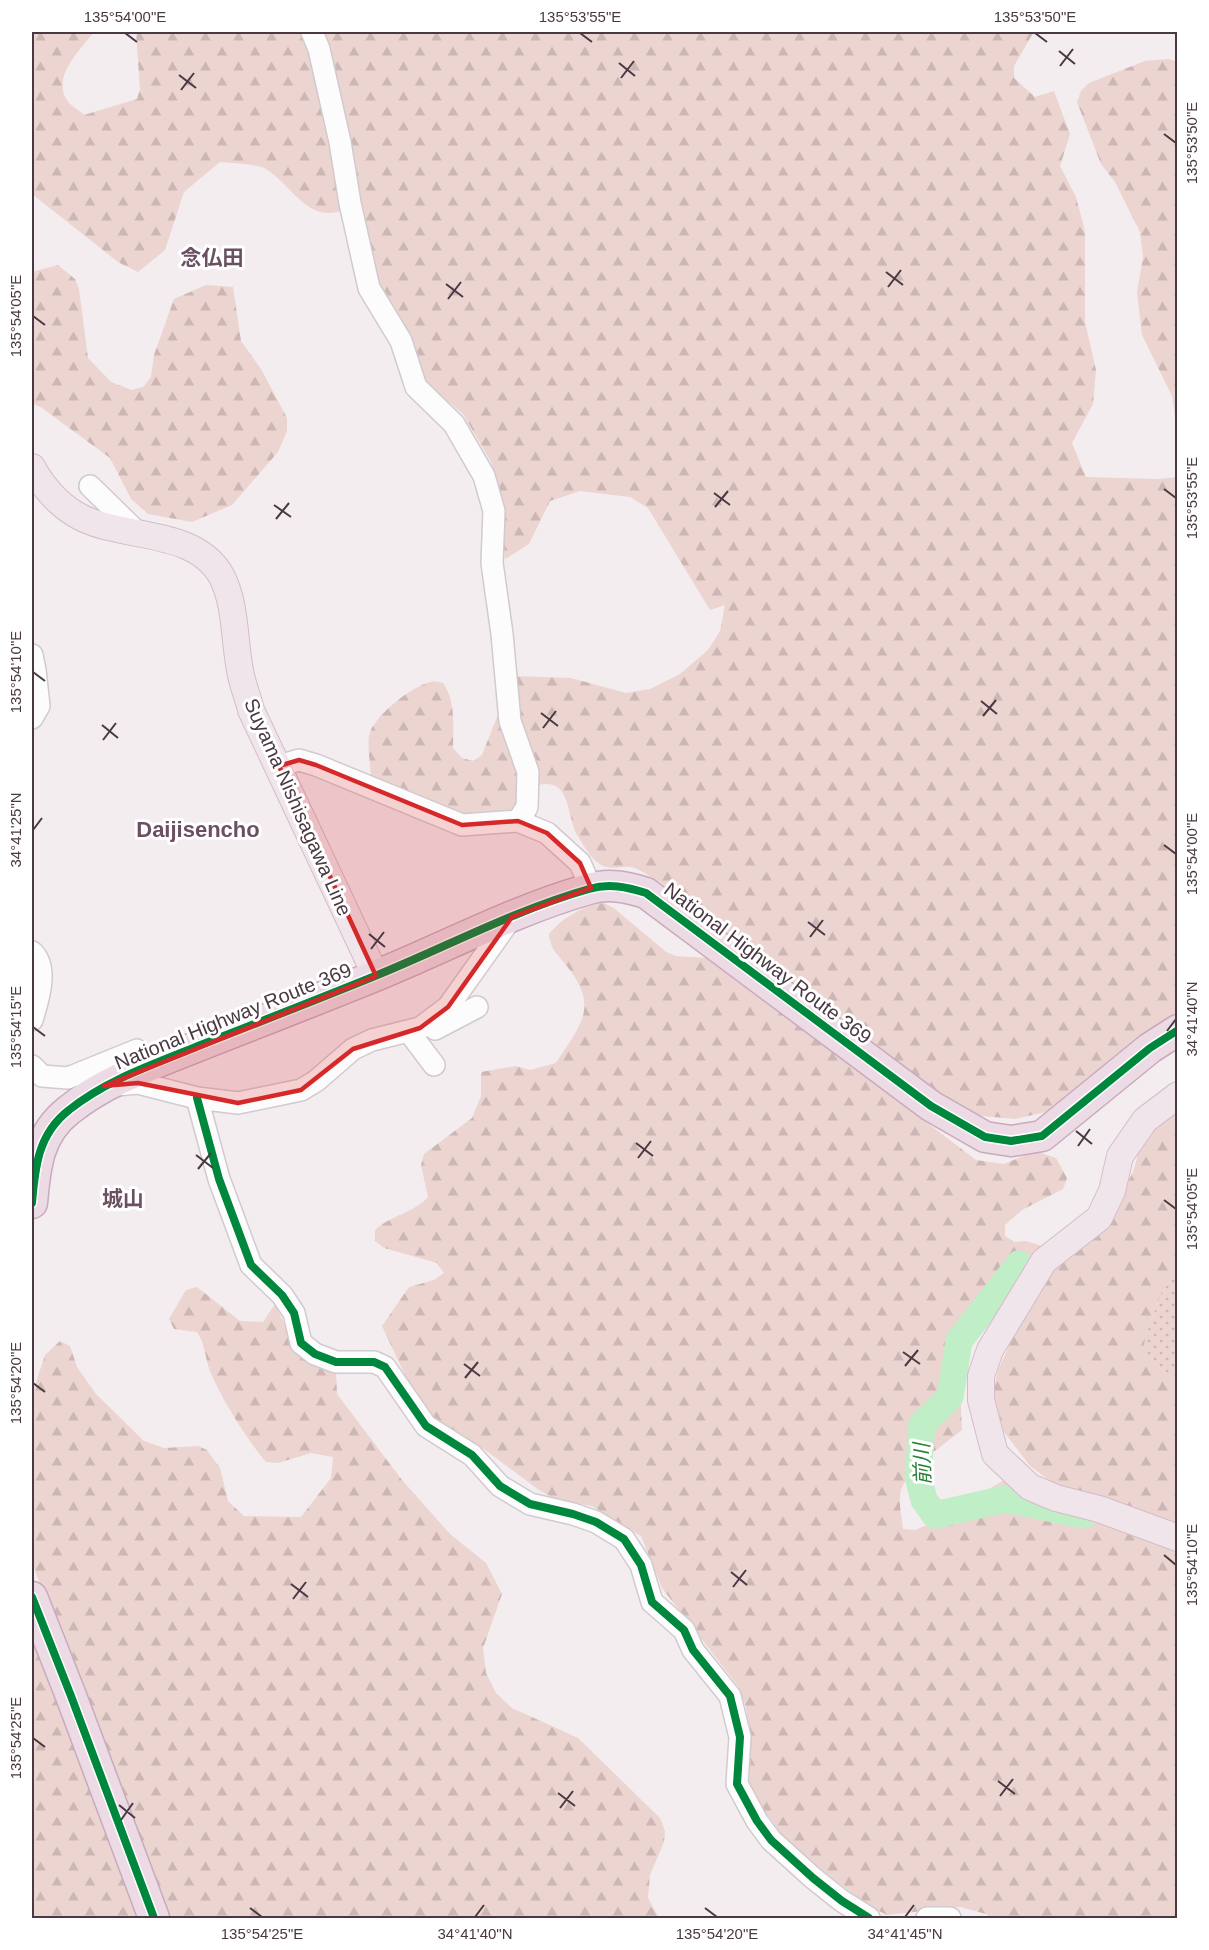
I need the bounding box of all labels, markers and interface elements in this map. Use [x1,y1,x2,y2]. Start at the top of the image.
text: 135°54'00"E [84,8,166,25]
text: 135°53'55"E [539,8,621,25]
text: 135°53'50"E [994,8,1076,25]
text: 135°53'50"E [1183,102,1200,184]
district label: 念仏田 [181,246,244,269]
text: 135°54'05"E [7,275,24,357]
text: 135°53'55"E [1183,457,1200,539]
text: 135°54'10"E [7,631,24,713]
street label: Suyama Nishisagawa Line [240,695,356,919]
text: 34°41'25"N [7,792,24,868]
text: 135°54'00"E [1183,813,1200,895]
district label: Daijisencho [136,817,260,842]
street label: National Highway Route 369 [660,878,876,1048]
street label: National Highway Route 369 [111,958,355,1074]
text: 34°41'40"N [1183,981,1200,1057]
text: 135°54'15"E [7,986,24,1068]
text: 135°54'05"E [1183,1168,1200,1250]
district label: 城山 [102,1187,144,1210]
text: 135°54'20"E [7,1342,24,1424]
water label: 前川 [910,1441,934,1485]
text: 135°54'10"E [1183,1524,1200,1606]
text: 135°54'25"E [7,1697,24,1779]
text: 135°54'25"E [221,1925,303,1942]
text: 34°41'40"N [437,1925,513,1942]
text: 135°54'20"E [676,1925,758,1942]
text: 34°41'45"N [867,1925,943,1942]

